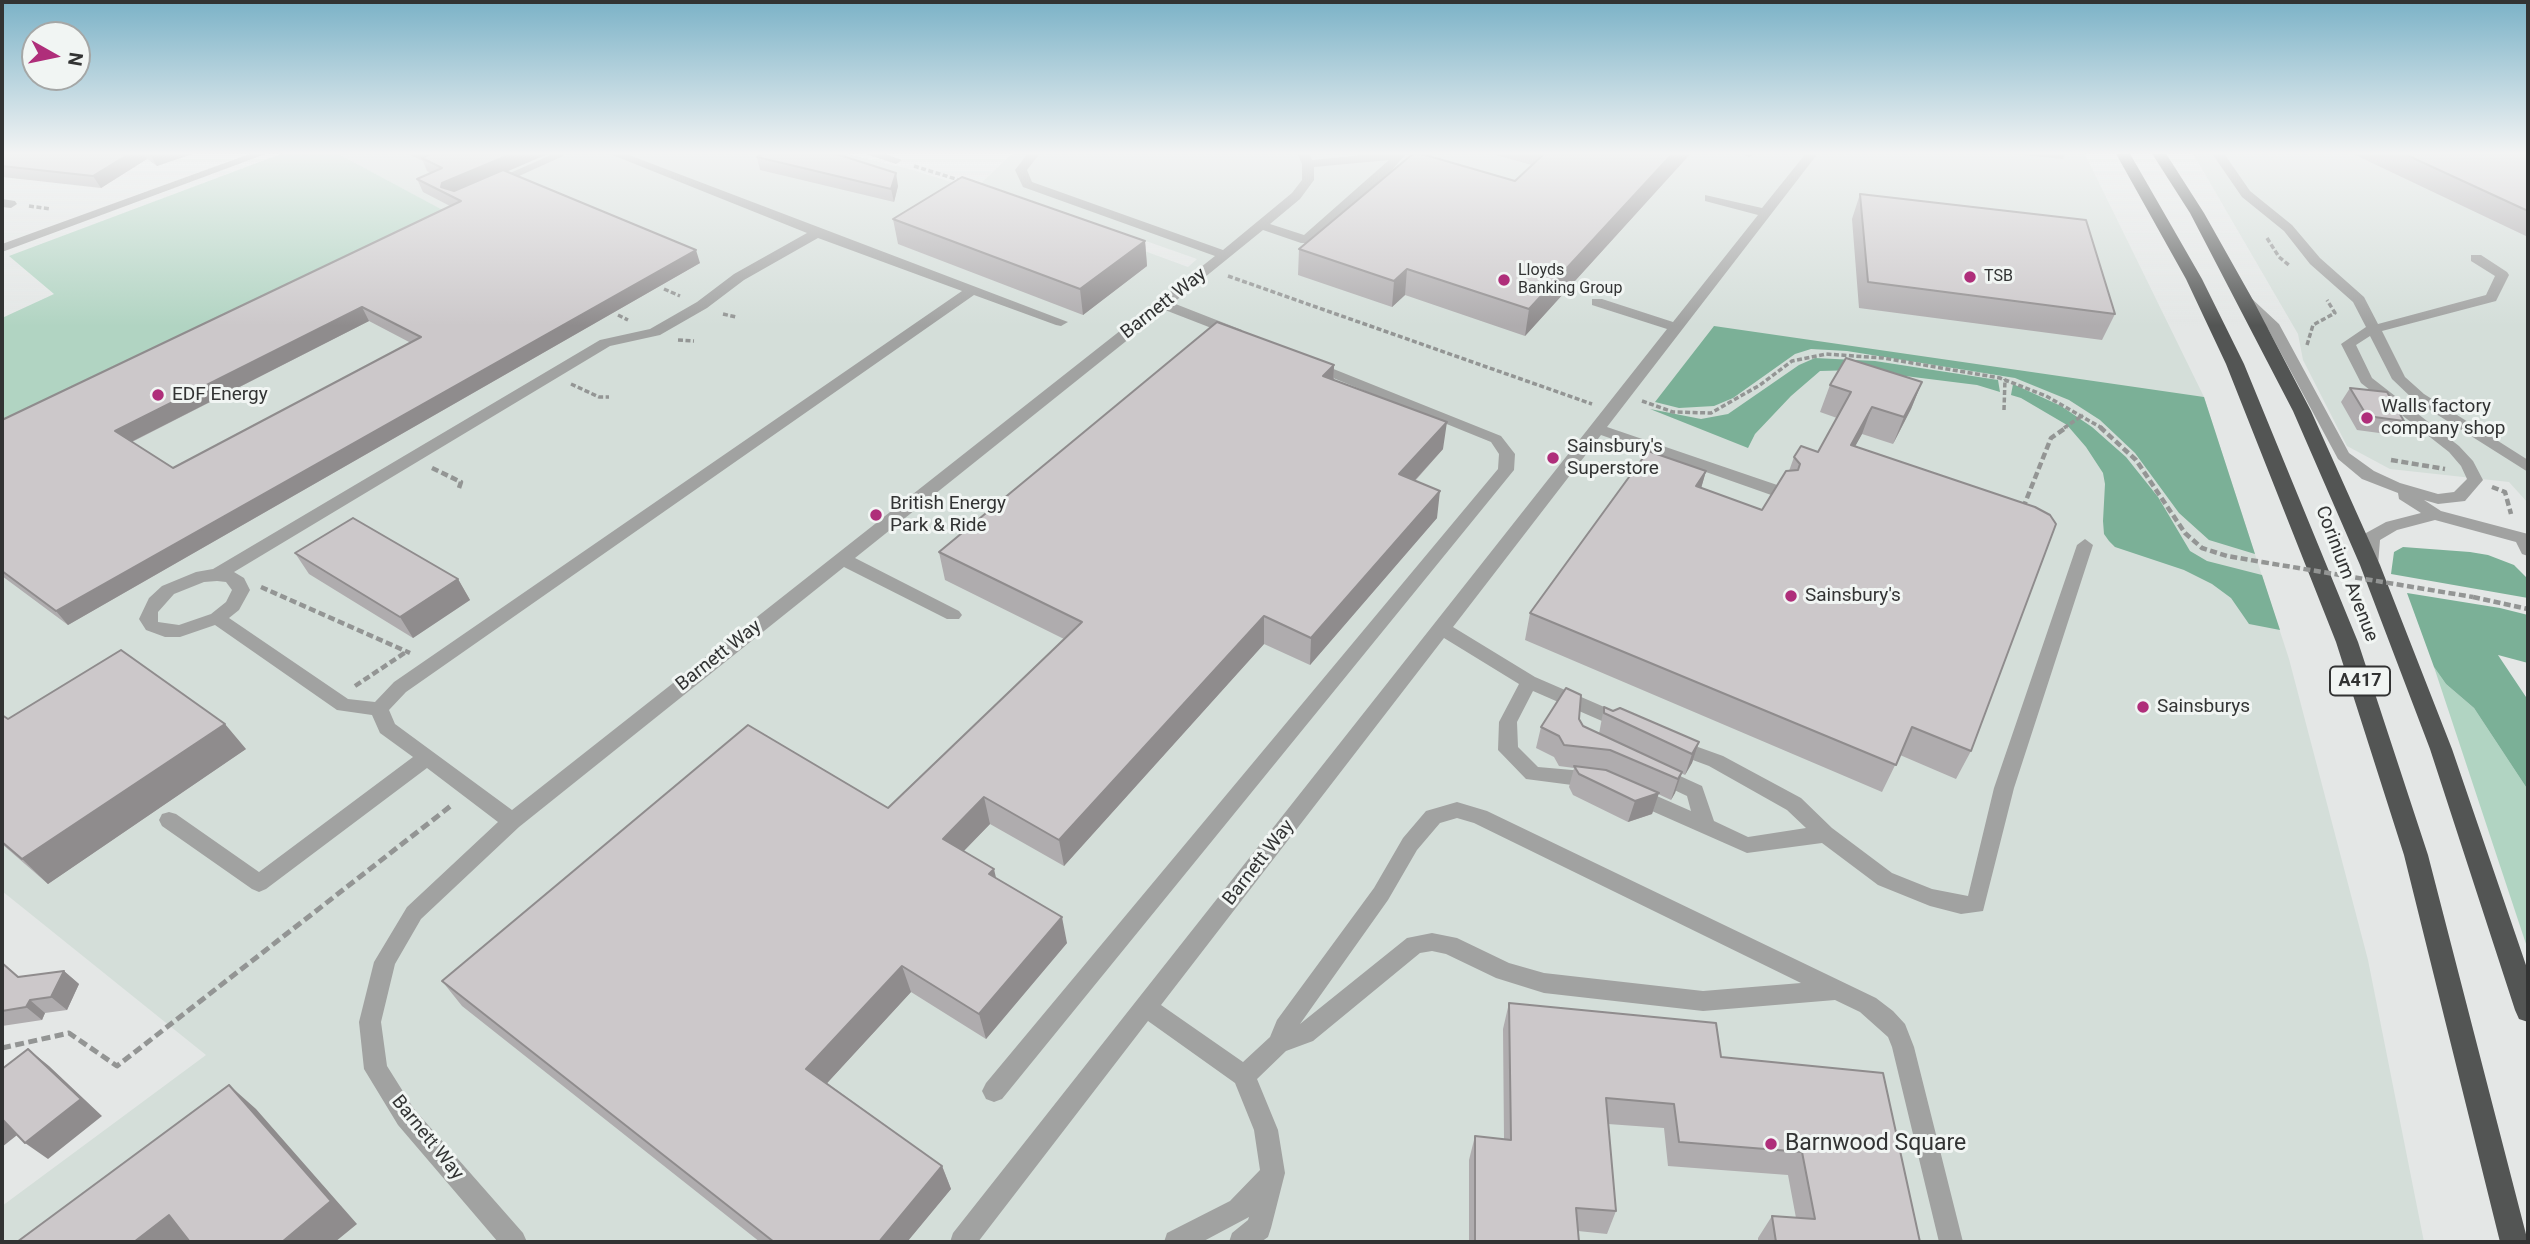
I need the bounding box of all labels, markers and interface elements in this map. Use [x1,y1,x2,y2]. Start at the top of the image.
north arrow [21,21,91,91]
text: N [63,51,88,67]
place label: Lloyds Banking Group [1518,261,1622,299]
street label: Barnett Way [1117,264,1211,344]
place label: TSB [1984,267,2013,287]
marker: TSB [1962,269,1978,285]
marker: Lloyds Banking Group [1496,272,1512,288]
place label: EDF Energy [172,384,268,406]
marker: EDF Energy [150,387,166,403]
place label: Walls factory company shop [2381,396,2505,440]
marker: Walls factory company shop [2359,410,2375,426]
place label: Sainsbury's Superstore [1567,436,1663,480]
marker: Sainsbury's Superstore [1545,450,1561,466]
place label: British Energy Park & Ride [890,493,1006,537]
street label: Corinium Avenue [2310,503,2382,645]
marker: British Energy Park & Ride [868,507,884,523]
place label: Sainsbury's [1805,585,1901,607]
marker: Sainsbury's [1783,588,1799,604]
street label: Barnett Way [672,616,766,696]
road number: A417 [2330,666,2390,696]
place label: Sainsburys [2157,696,2250,718]
marker: Sainsburys [2135,699,2151,715]
street label: Barnett Way [1219,816,1299,910]
street label: Barnett Way [386,1091,468,1185]
place label: Barnwood Square [1785,1130,1966,1158]
marker: Barnwood Square [1763,1136,1779,1152]

